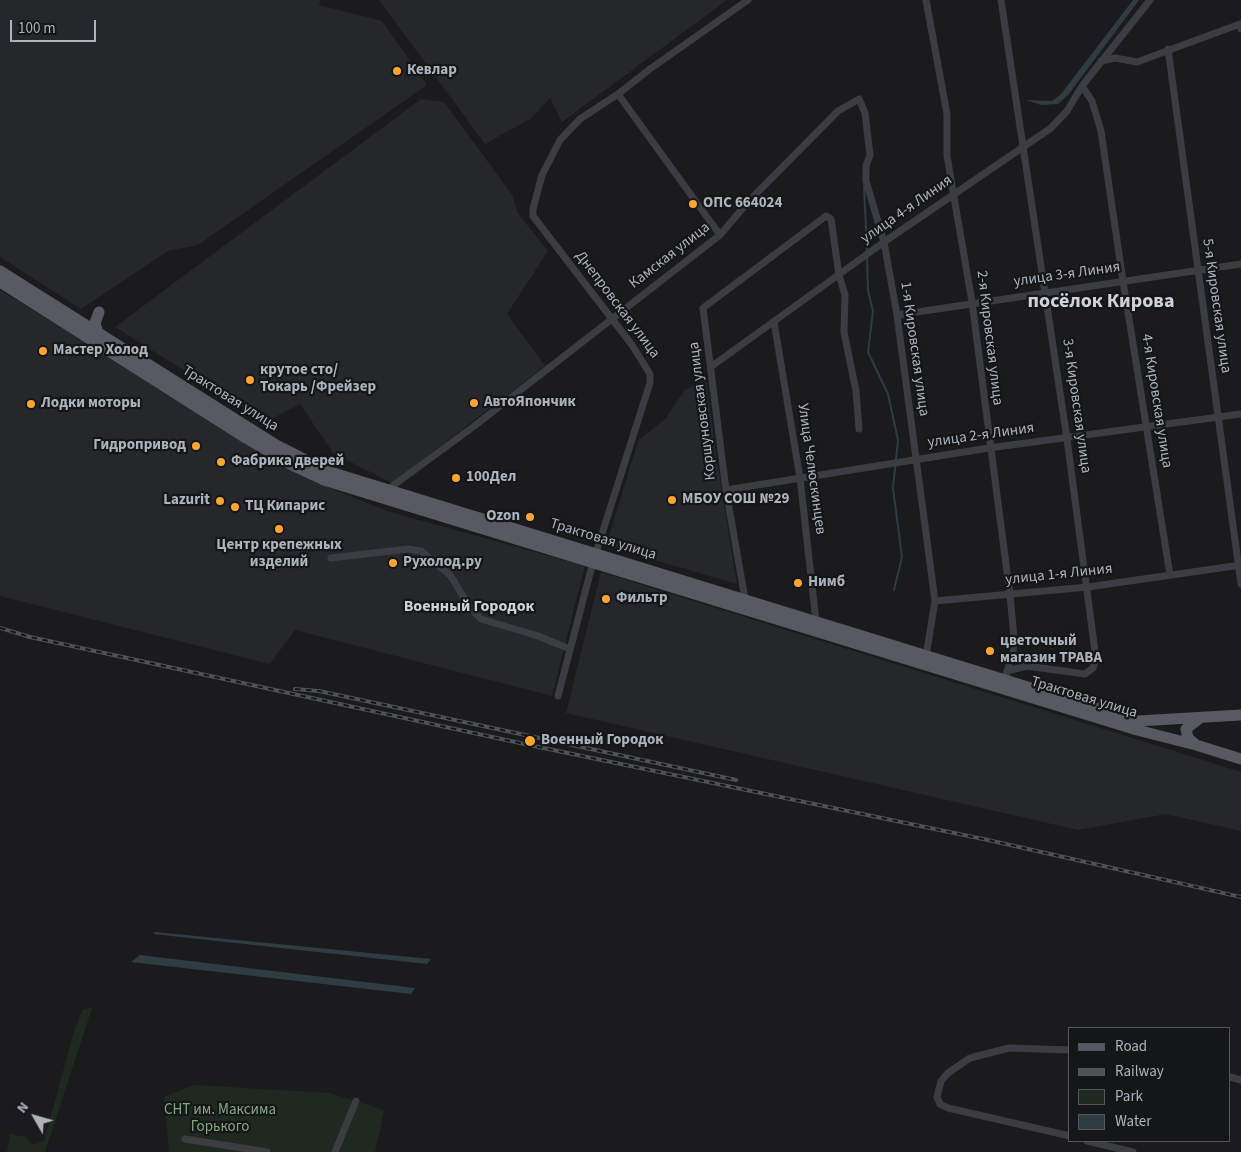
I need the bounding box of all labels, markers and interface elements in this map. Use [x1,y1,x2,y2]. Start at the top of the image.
scale bar [12,10,99,42]
text: 100 m [18,18,56,39]
place label: Кевлар [407,62,457,80]
marker: Кевлар [391,65,403,77]
street label: улица 4-я Линия [858,172,956,248]
place label: ОПС 664024 [703,195,782,213]
marker: ОПС 664024 [687,198,699,210]
street label: Камская улица [626,219,714,293]
street label: 5-я Кировская улица [1198,238,1234,374]
street label: Днепровская улица [571,248,663,362]
street label: улица 3-я Линия [1012,259,1122,291]
street label: 2-я Кировская улица [972,270,1006,406]
street label: 1-я Кировская улица [896,281,932,417]
district label: посёлок Кирова [1028,291,1174,315]
street label: 4-я Кировская улица [1137,333,1175,469]
street label: 3-я Кировская улица [1058,338,1094,474]
street label: Коршуновская улица [686,341,720,481]
place label: Мастер Холод [53,342,148,360]
marker: Мастер Холод [37,345,49,357]
street label: Трактовая улица [178,362,282,436]
place label: крутое сто/ Токарь /Фрейзер [260,362,376,397]
marker: крутое сто/ Токарь /Фрейзер [244,374,256,386]
place label: АвтоЯпончик [484,394,576,412]
place label: Лодки моторы [41,395,141,413]
marker: АвтоЯпончик [468,397,480,409]
marker: Лодки моторы [25,398,37,410]
street label: Улица Челюскинцев [793,402,829,536]
street label: улица 2-я Линия [926,420,1036,452]
place label: Гидропривод [93,437,186,455]
marker: Гидропривод [190,440,202,452]
place label: Фабрика дверей [231,453,344,471]
marker: Фабрика дверей [215,456,227,468]
place label: 100Дел [466,469,516,487]
marker: 100Дел [450,472,462,484]
place label: МБОУ СОШ №29 [682,491,790,509]
place label: Lazurit [163,492,210,510]
marker: МБОУ СОШ №29 [666,494,678,506]
marker: Lazurit [214,495,226,507]
place label: ТЦ Кипарис [245,498,325,516]
marker: ТЦ Кипарис [229,501,241,513]
place label: Ozon [486,508,520,526]
marker: Ozon [524,511,536,523]
street label: Трактовая улица [548,515,658,565]
marker: Центр крепежных изделий [273,523,285,535]
place label: Центр крепежных изделий [216,537,342,572]
place label: Рухолод.ру [403,554,482,572]
marker: Рухолод.ру [387,557,399,569]
street label: улица 1-я Линия [1005,560,1113,590]
place label: Нимб [808,574,845,592]
marker: Нимб [792,577,804,589]
place label: Фильтр [616,590,668,608]
marker: Фильтр [600,593,612,605]
district label: Военный Городок [404,597,534,617]
place label: цветочный магазин ТРАВА [1000,633,1102,668]
marker: цветочный магазин ТРАВА [984,645,996,657]
street label: Трактовая улица [1029,673,1139,723]
place label: Военный Городок [541,732,664,750]
marker: Военный Городок [523,734,537,748]
legend [1068,1027,1231,1142]
text: Road [1115,1036,1147,1057]
text: Railway [1115,1061,1164,1082]
text: Park [1115,1086,1143,1107]
north arrow [10,1092,60,1142]
text: N [12,1098,34,1118]
park label: СНТ им. Максима Горького [164,1102,276,1137]
text: Water [1115,1111,1151,1132]

